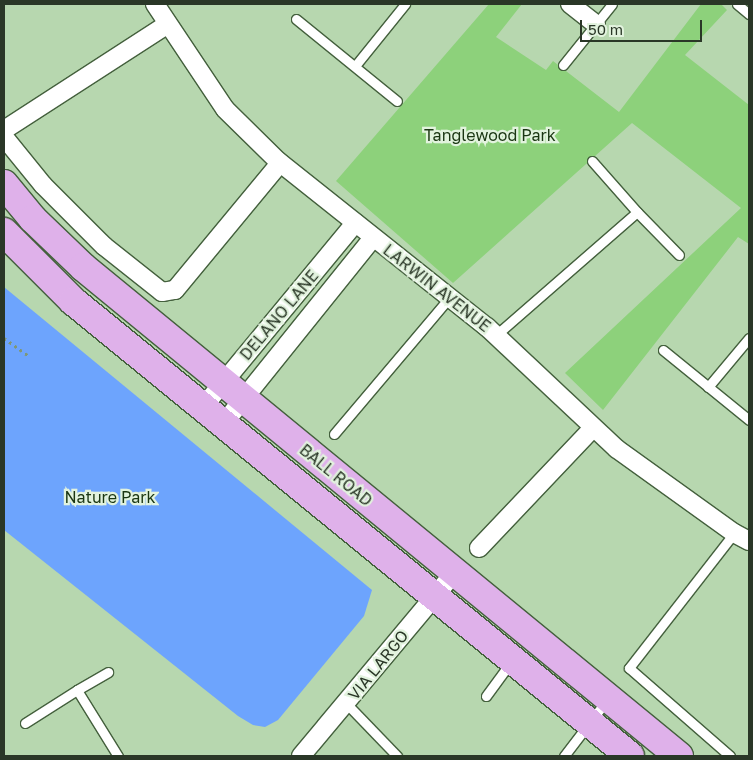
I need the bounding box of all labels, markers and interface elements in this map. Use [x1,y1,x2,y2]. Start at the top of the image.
scale bar [583,10,706,42]
text: 50 m [588,20,623,38]
park label: Tanglewood Park [424,125,556,145]
street label: LARWIN AVENUE [379,240,495,336]
street label: DELANO LANE [236,266,322,364]
street label: BALL ROAD [296,440,376,510]
park label: Nature Park [64,487,156,507]
street label: VIA LARGO [344,626,412,704]

